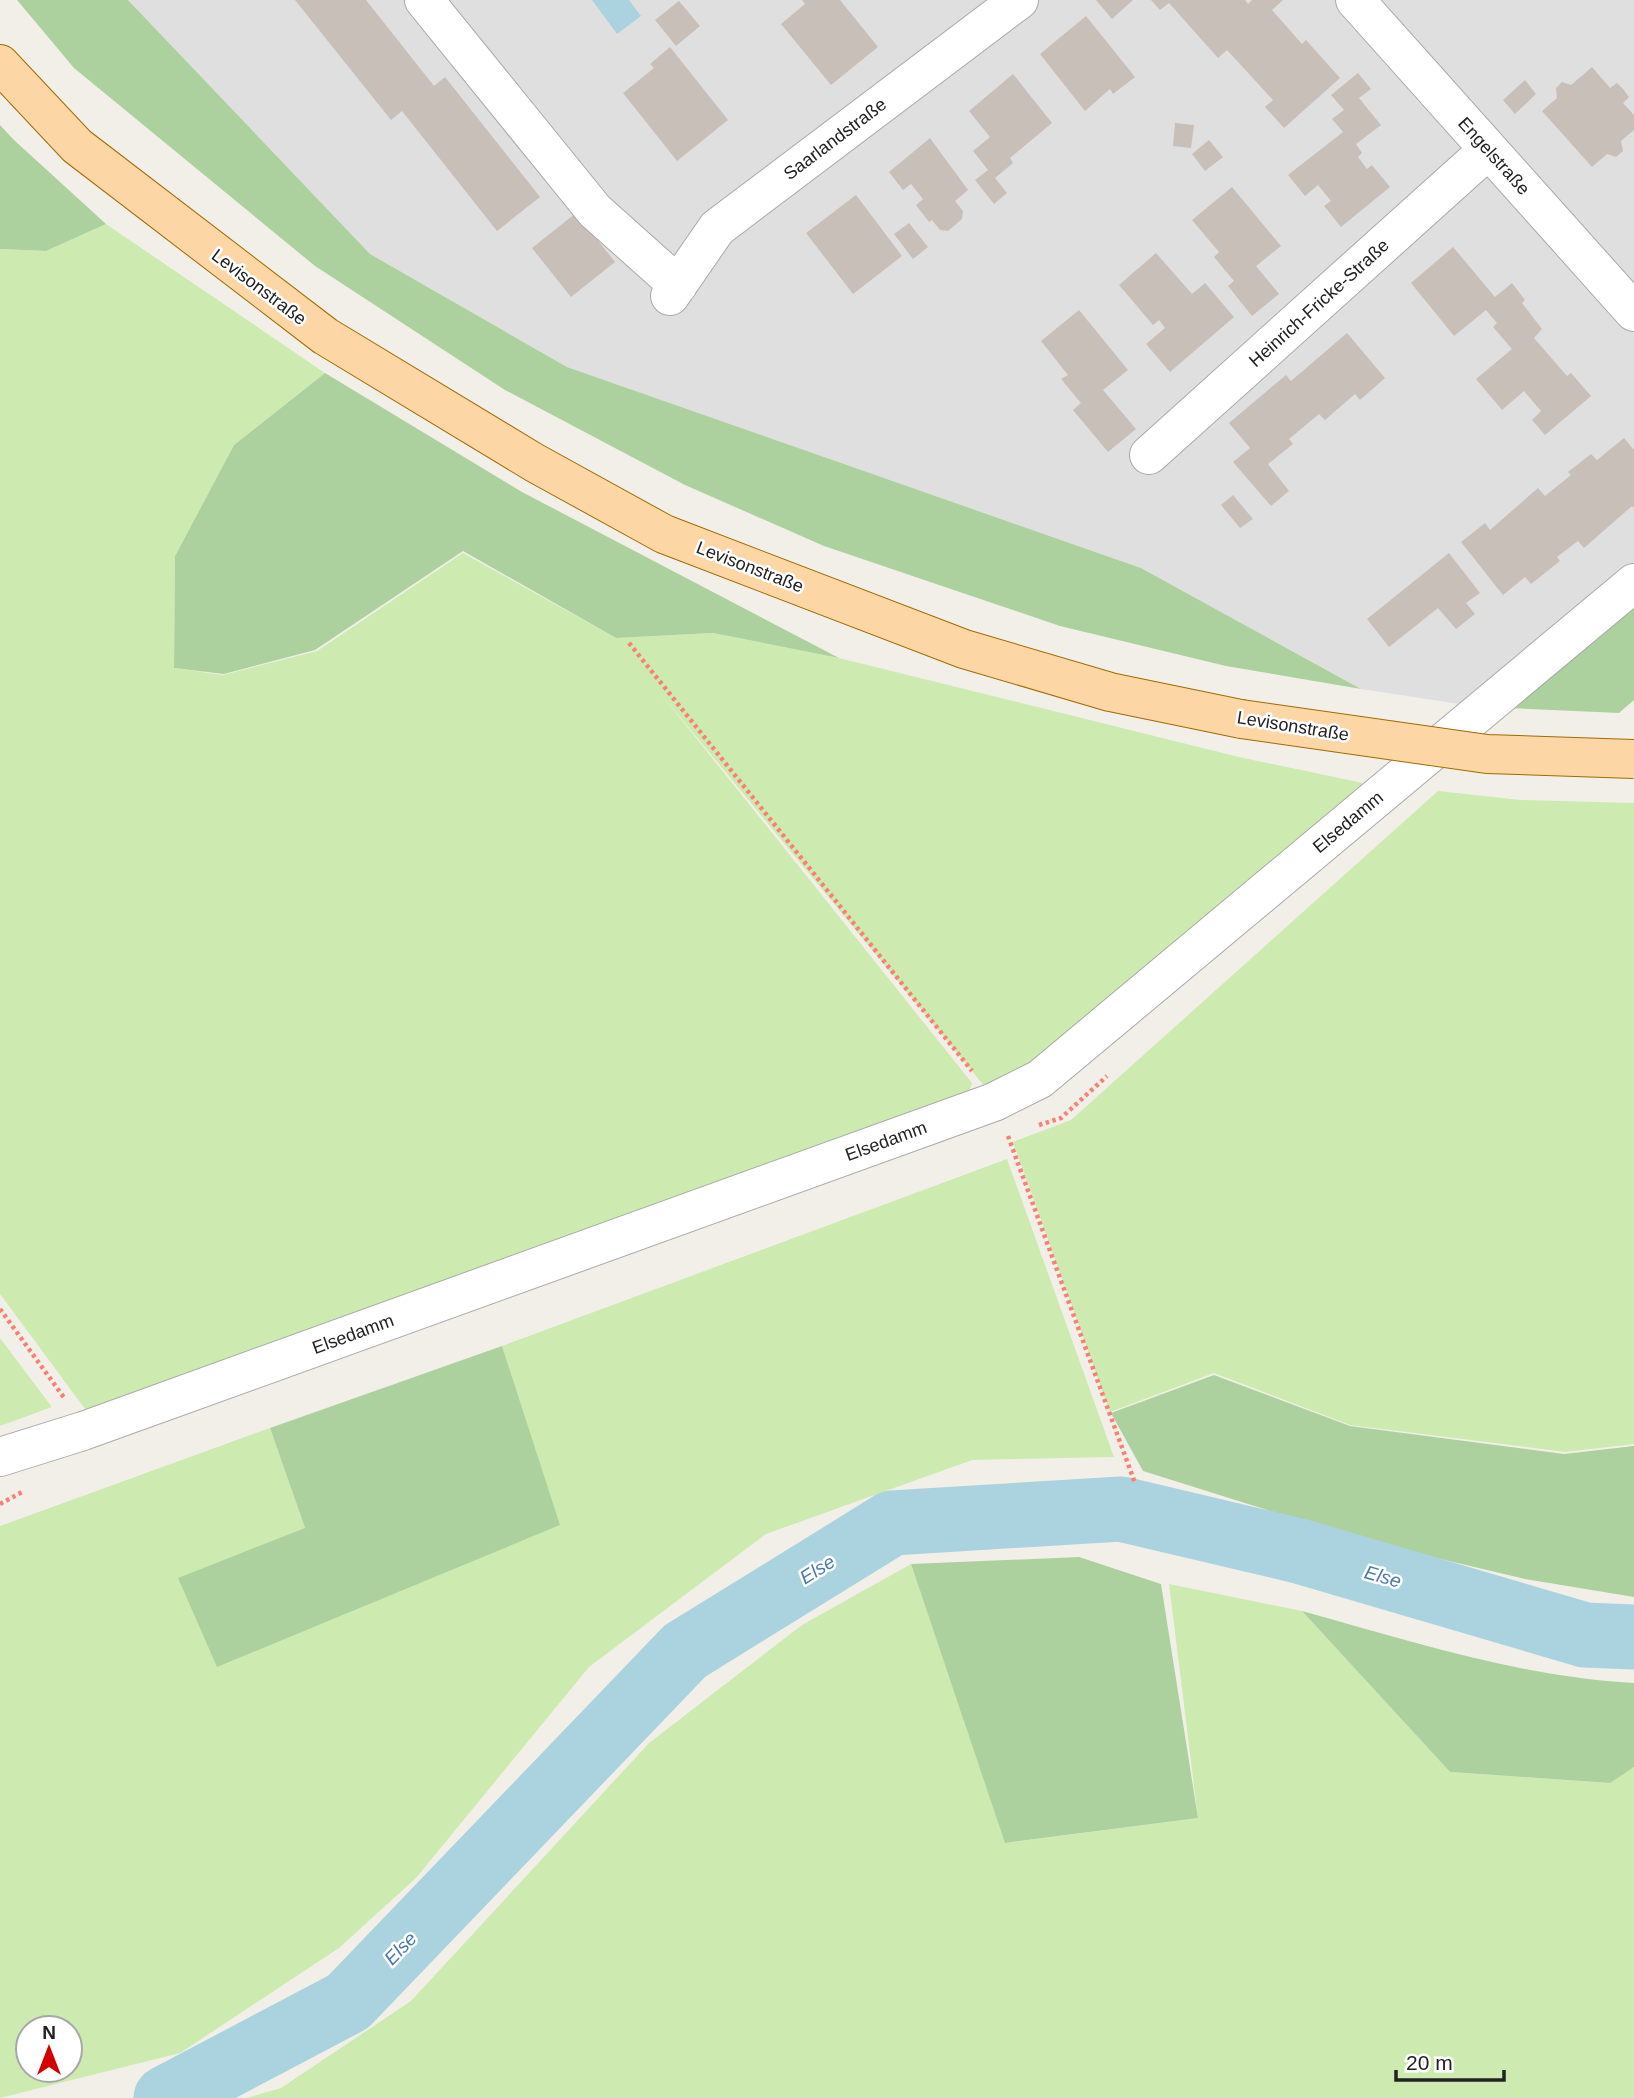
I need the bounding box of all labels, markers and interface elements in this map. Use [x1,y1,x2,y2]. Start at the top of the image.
street label: Saarlandstraße [780,94,890,184]
street label: Engelstraße [1454,113,1534,199]
street label: Heinrich-Fricke-Straße [1245,235,1393,371]
street label: Levisonstraße [208,245,310,329]
street label: Levisonstraße [694,537,806,597]
street label: Levisonstraße [1236,707,1350,745]
street label: Elsedamm [1309,787,1387,857]
street label: Elsedamm [843,1117,929,1165]
street label: Elsedamm [310,1310,396,1358]
water label: Else [796,1551,839,1588]
water label: Else [1362,1561,1404,1592]
water label: Else [380,1928,421,1969]
north arrow [14,2014,84,2084]
text: N [42,2022,56,2043]
scale bar [1396,2038,1504,2082]
text: 20 m [1406,2051,1453,2074]

